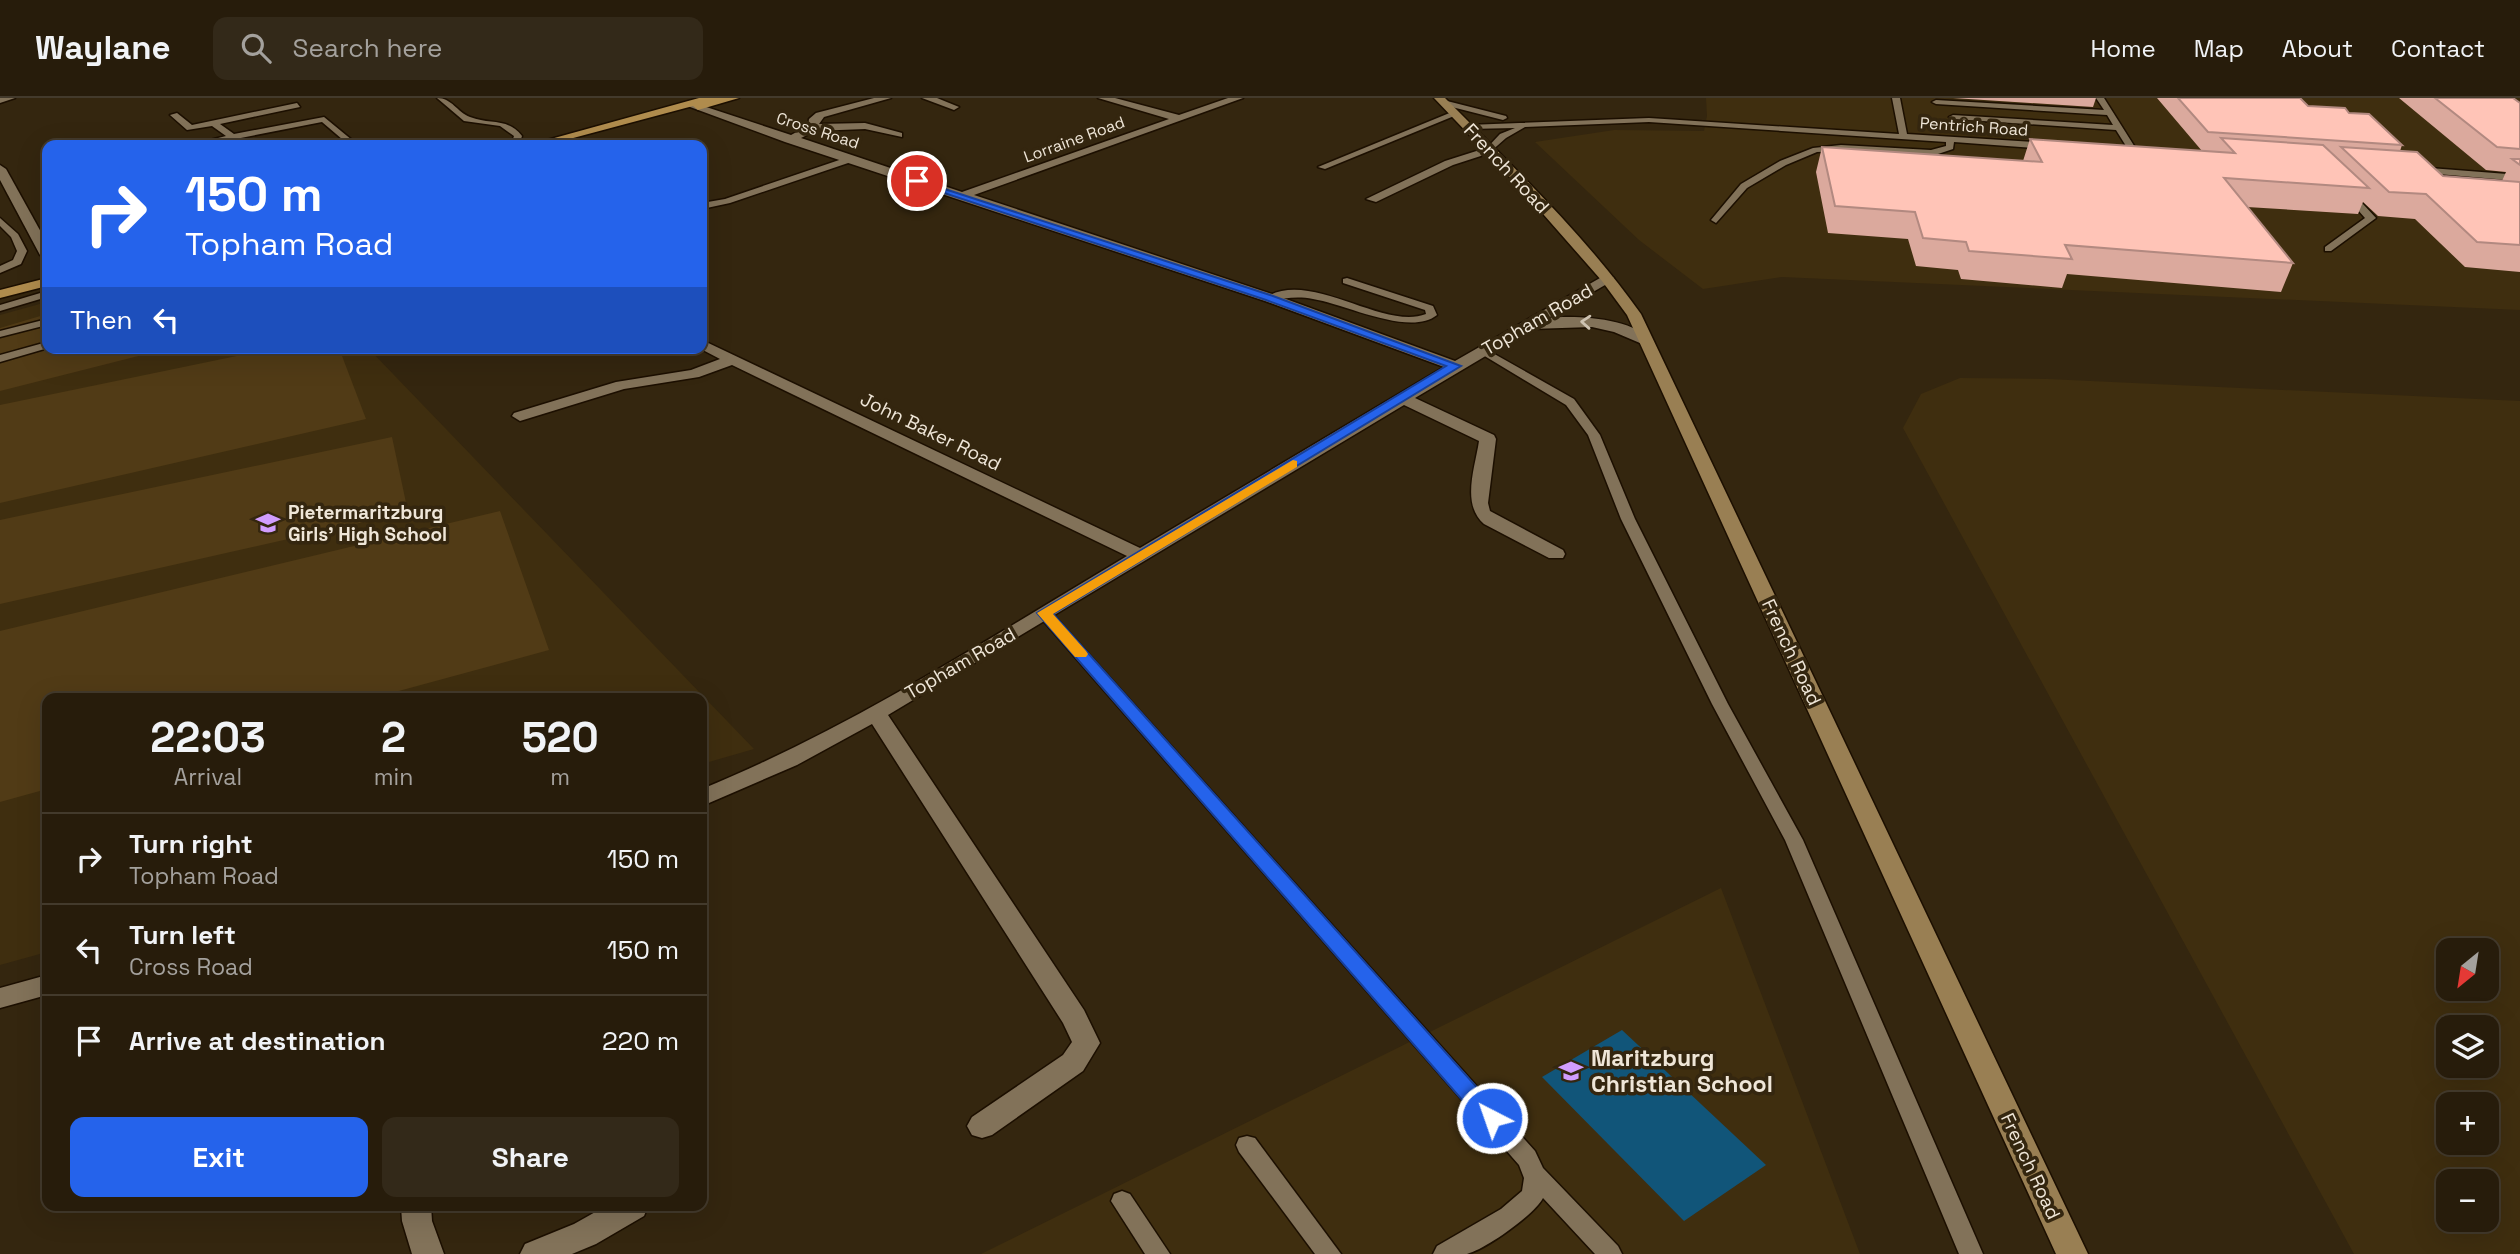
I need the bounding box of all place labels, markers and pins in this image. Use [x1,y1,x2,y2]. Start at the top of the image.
pin [887,151,947,211]
place label: Pietermaritzburg Girls' High School [288,500,447,547]
school or university icon: Pietermaritzburg Girls' High School [254,509,282,537]
place label: Maritzburg Christian School [1591,1043,1773,1099]
school or university icon: Maritzburg Christian School [1557,1057,1585,1085]

